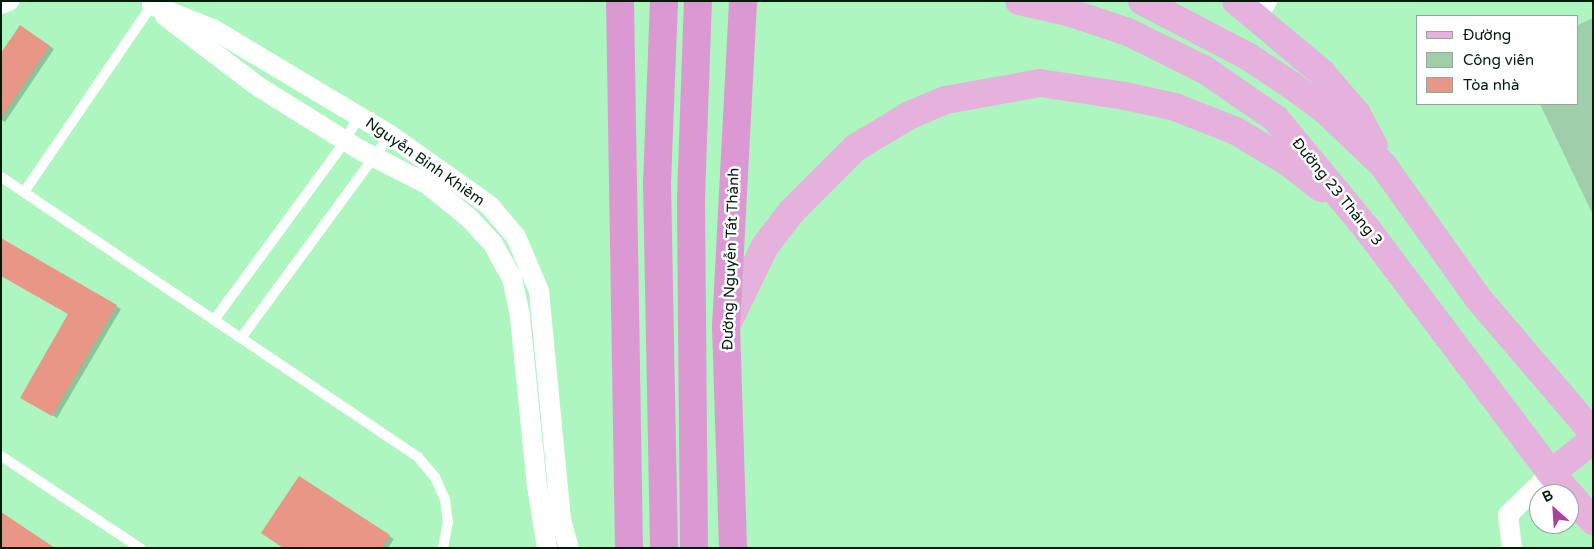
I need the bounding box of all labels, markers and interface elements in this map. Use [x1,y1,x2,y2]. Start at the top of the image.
legend [1416,15,1579,105]
text: Đường [1463,26,1511,44]
text: Công viên [1463,51,1534,69]
text: Tòa nhà [1463,76,1519,94]
street label: Nguyễn Bỉnh Khiêm [362,114,488,210]
street label: Đường 23 Tháng 3 [1288,135,1386,249]
street label: Đường Nguyễn Tất Thành [719,167,743,351]
north arrow [1529,484,1579,534]
text: B [1540,486,1556,506]

